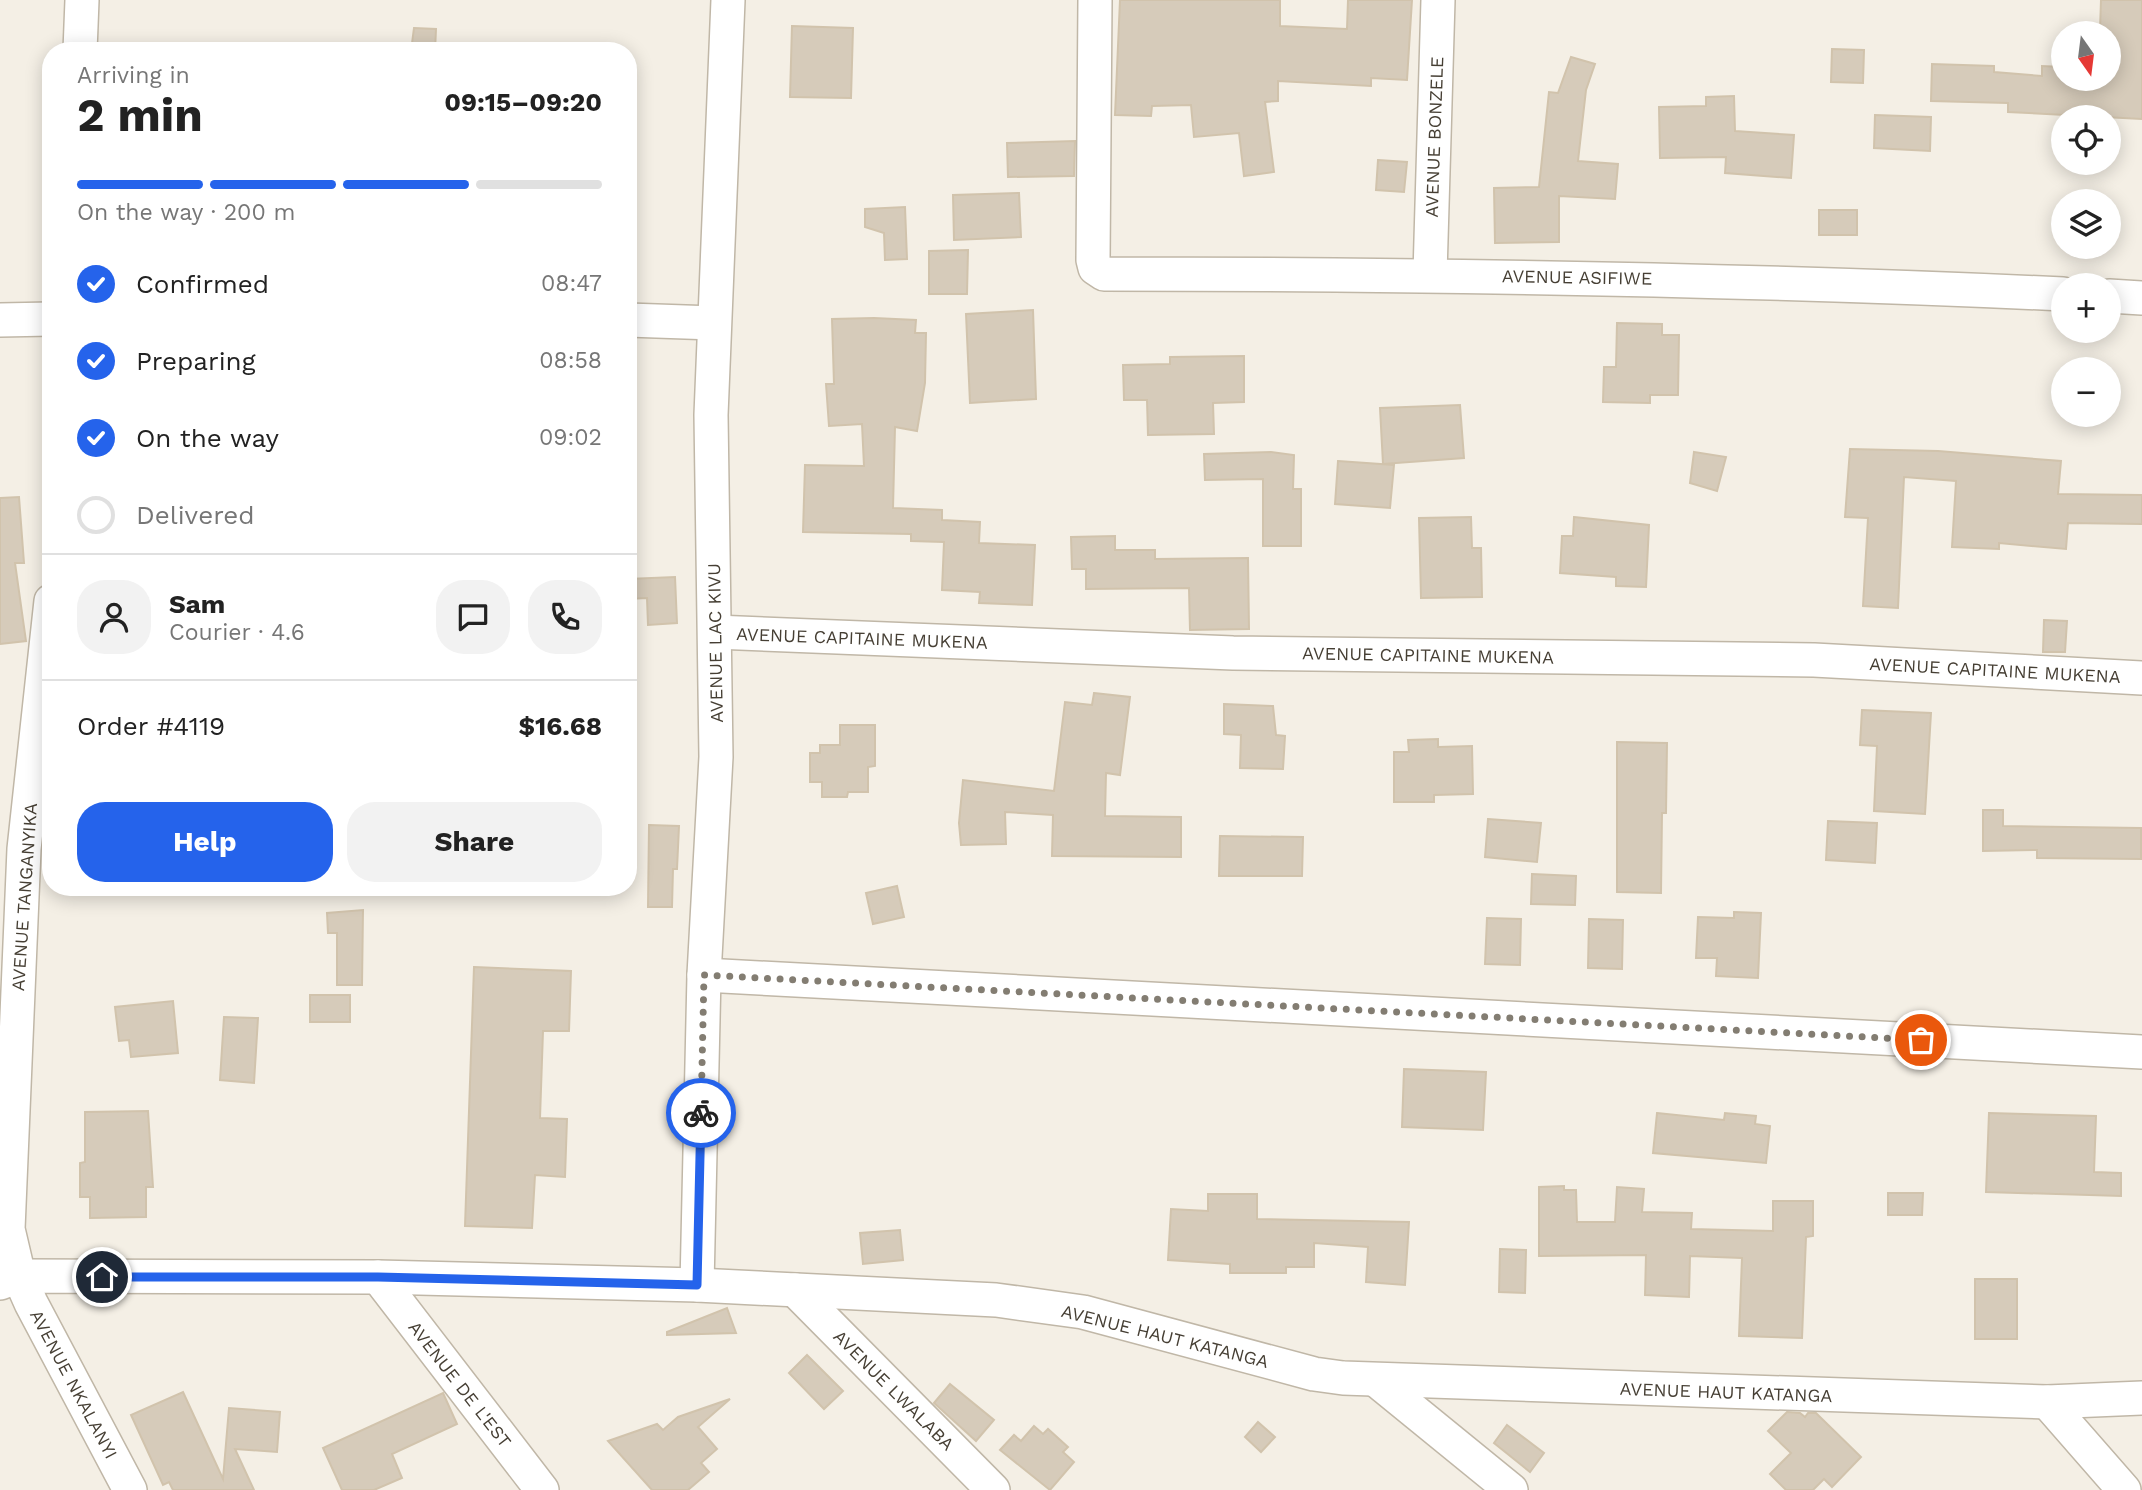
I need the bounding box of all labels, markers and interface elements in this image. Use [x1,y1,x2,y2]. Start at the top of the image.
north arrow [2051,21,2121,91]
map controls [2051,21,2121,427]
street label: AVENUE BONZELE [1421,56,1447,218]
text: Arriving in [77,62,190,89]
text: 09:15–09:20 [444,87,602,117]
text: 2 min [77,88,203,142]
button: locate [2051,105,2121,175]
button: layers [2051,189,2121,259]
text: On the way · 200 m [77,199,295,226]
icon: check [77,265,115,303]
street label: AVENUE ASIFIWE [1502,265,1652,289]
text: Confirmed [136,269,269,299]
text: 08:47 [541,270,602,297]
button: + [2051,273,2121,343]
icon: check [77,342,115,380]
text: Preparing [136,346,256,376]
text: 08:58 [539,347,602,374]
button: − [2051,357,2121,427]
icon: check [77,419,115,457]
text: On the way [136,423,279,453]
text: 09:02 [539,424,602,451]
text: Delivered [136,500,255,530]
street label: AVENUE LAC KIVU [703,563,727,723]
button: person [77,580,151,654]
button: chat [436,580,510,654]
button: phone [528,580,602,654]
text: Sam [169,589,225,619]
text: Courier · 4.6 [169,619,305,646]
street label: AVENUE CAPITAINE MUKENA [736,623,988,653]
street label: AVENUE CAPITAINE MUKENA [1302,642,1554,668]
street label: AVENUE CAPITAINE MUKENA [1869,653,2121,687]
text: Order #4119 [77,711,225,741]
text: $16.68 [518,711,602,741]
street label: AVENUE TANGANYIKA [7,802,41,992]
button: Help [77,802,333,882]
button: Share [347,802,602,882]
pin [1891,1010,1951,1070]
icon: bag [1902,1021,1940,1059]
courier [666,1078,736,1148]
icon: bike [682,1094,720,1132]
pin [72,1247,132,1307]
icon: home [83,1258,121,1296]
street label: AVENUE HAUT KATANGA [1059,1300,1271,1372]
street label: AVENUE NKALANYI [26,1306,122,1462]
street label: AVENUE DE L'EST [404,1317,516,1451]
street label: AVENUE LWALABA [829,1325,959,1455]
street label: AVENUE HAUT KATANGA [1619,1378,1833,1406]

